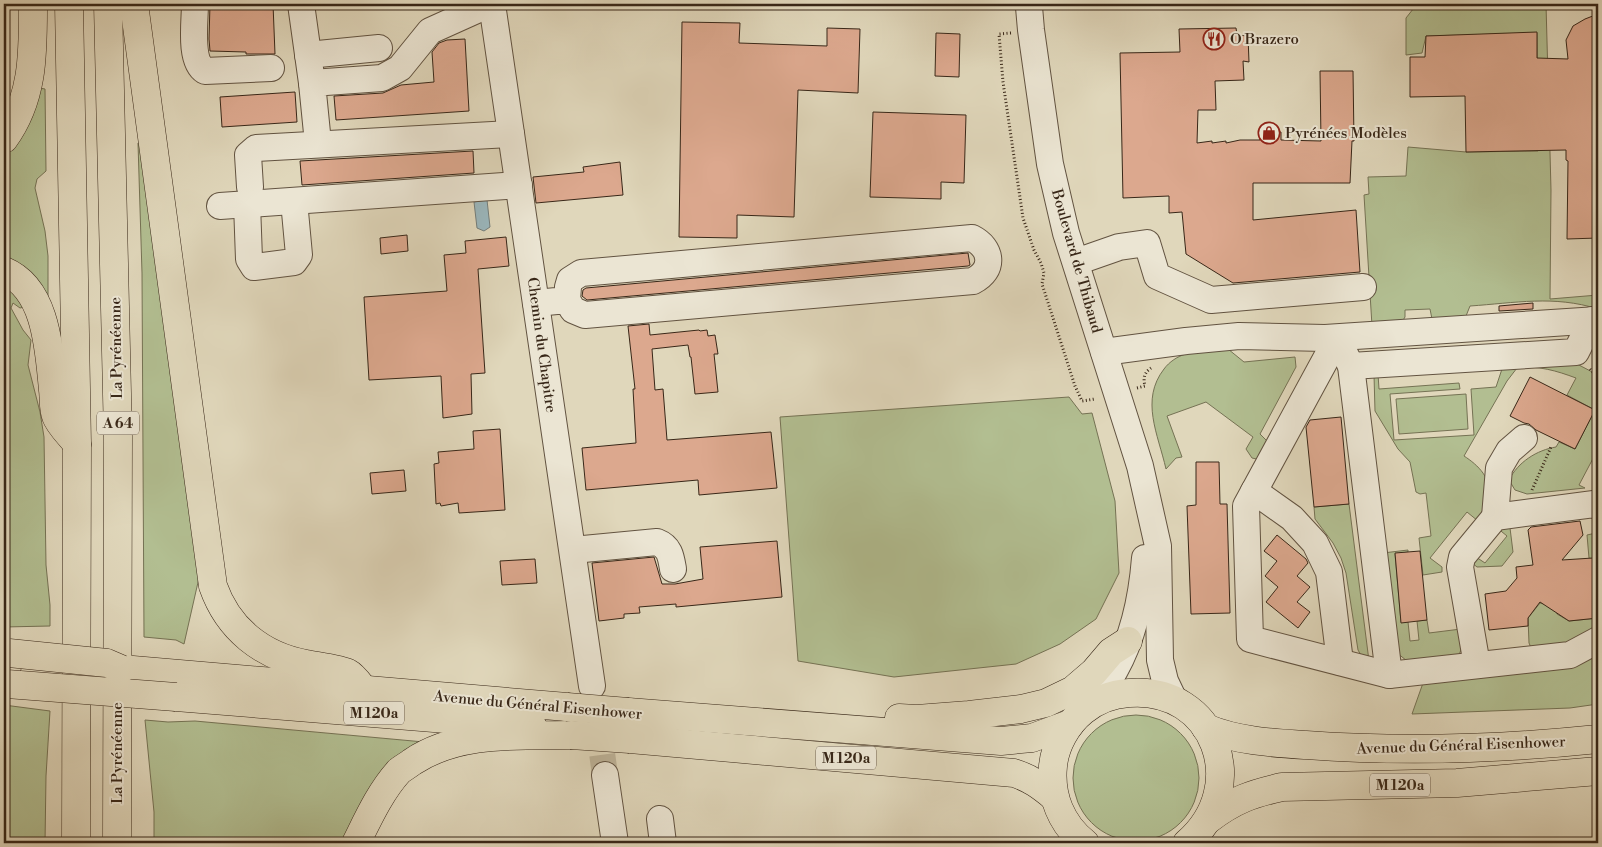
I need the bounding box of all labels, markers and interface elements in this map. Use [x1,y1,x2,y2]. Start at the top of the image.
restaurant icon: O Brazero [1202,27,1226,51]
place label: O Brazero [1230,30,1299,49]
shop icon: Pyrénées Modèles [1257,121,1281,145]
place label: Pyrénées Modèles [1285,124,1407,143]
street label: Boulevard de Thibaud [1047,186,1106,336]
street label: Chemin du Chapitre [523,276,560,414]
street label: La Pyrénéenne [106,297,127,399]
road number: A 64 [97,412,139,434]
street label: Avenue du Général Eisenhower [432,687,643,724]
road number: M 120a [344,701,404,724]
street label: La Pyrénéenne [108,702,127,804]
street label: Avenue du Général Eisenhower [1355,732,1566,759]
road number: M 120a [816,746,876,770]
road number: M 120a [1370,774,1430,796]

